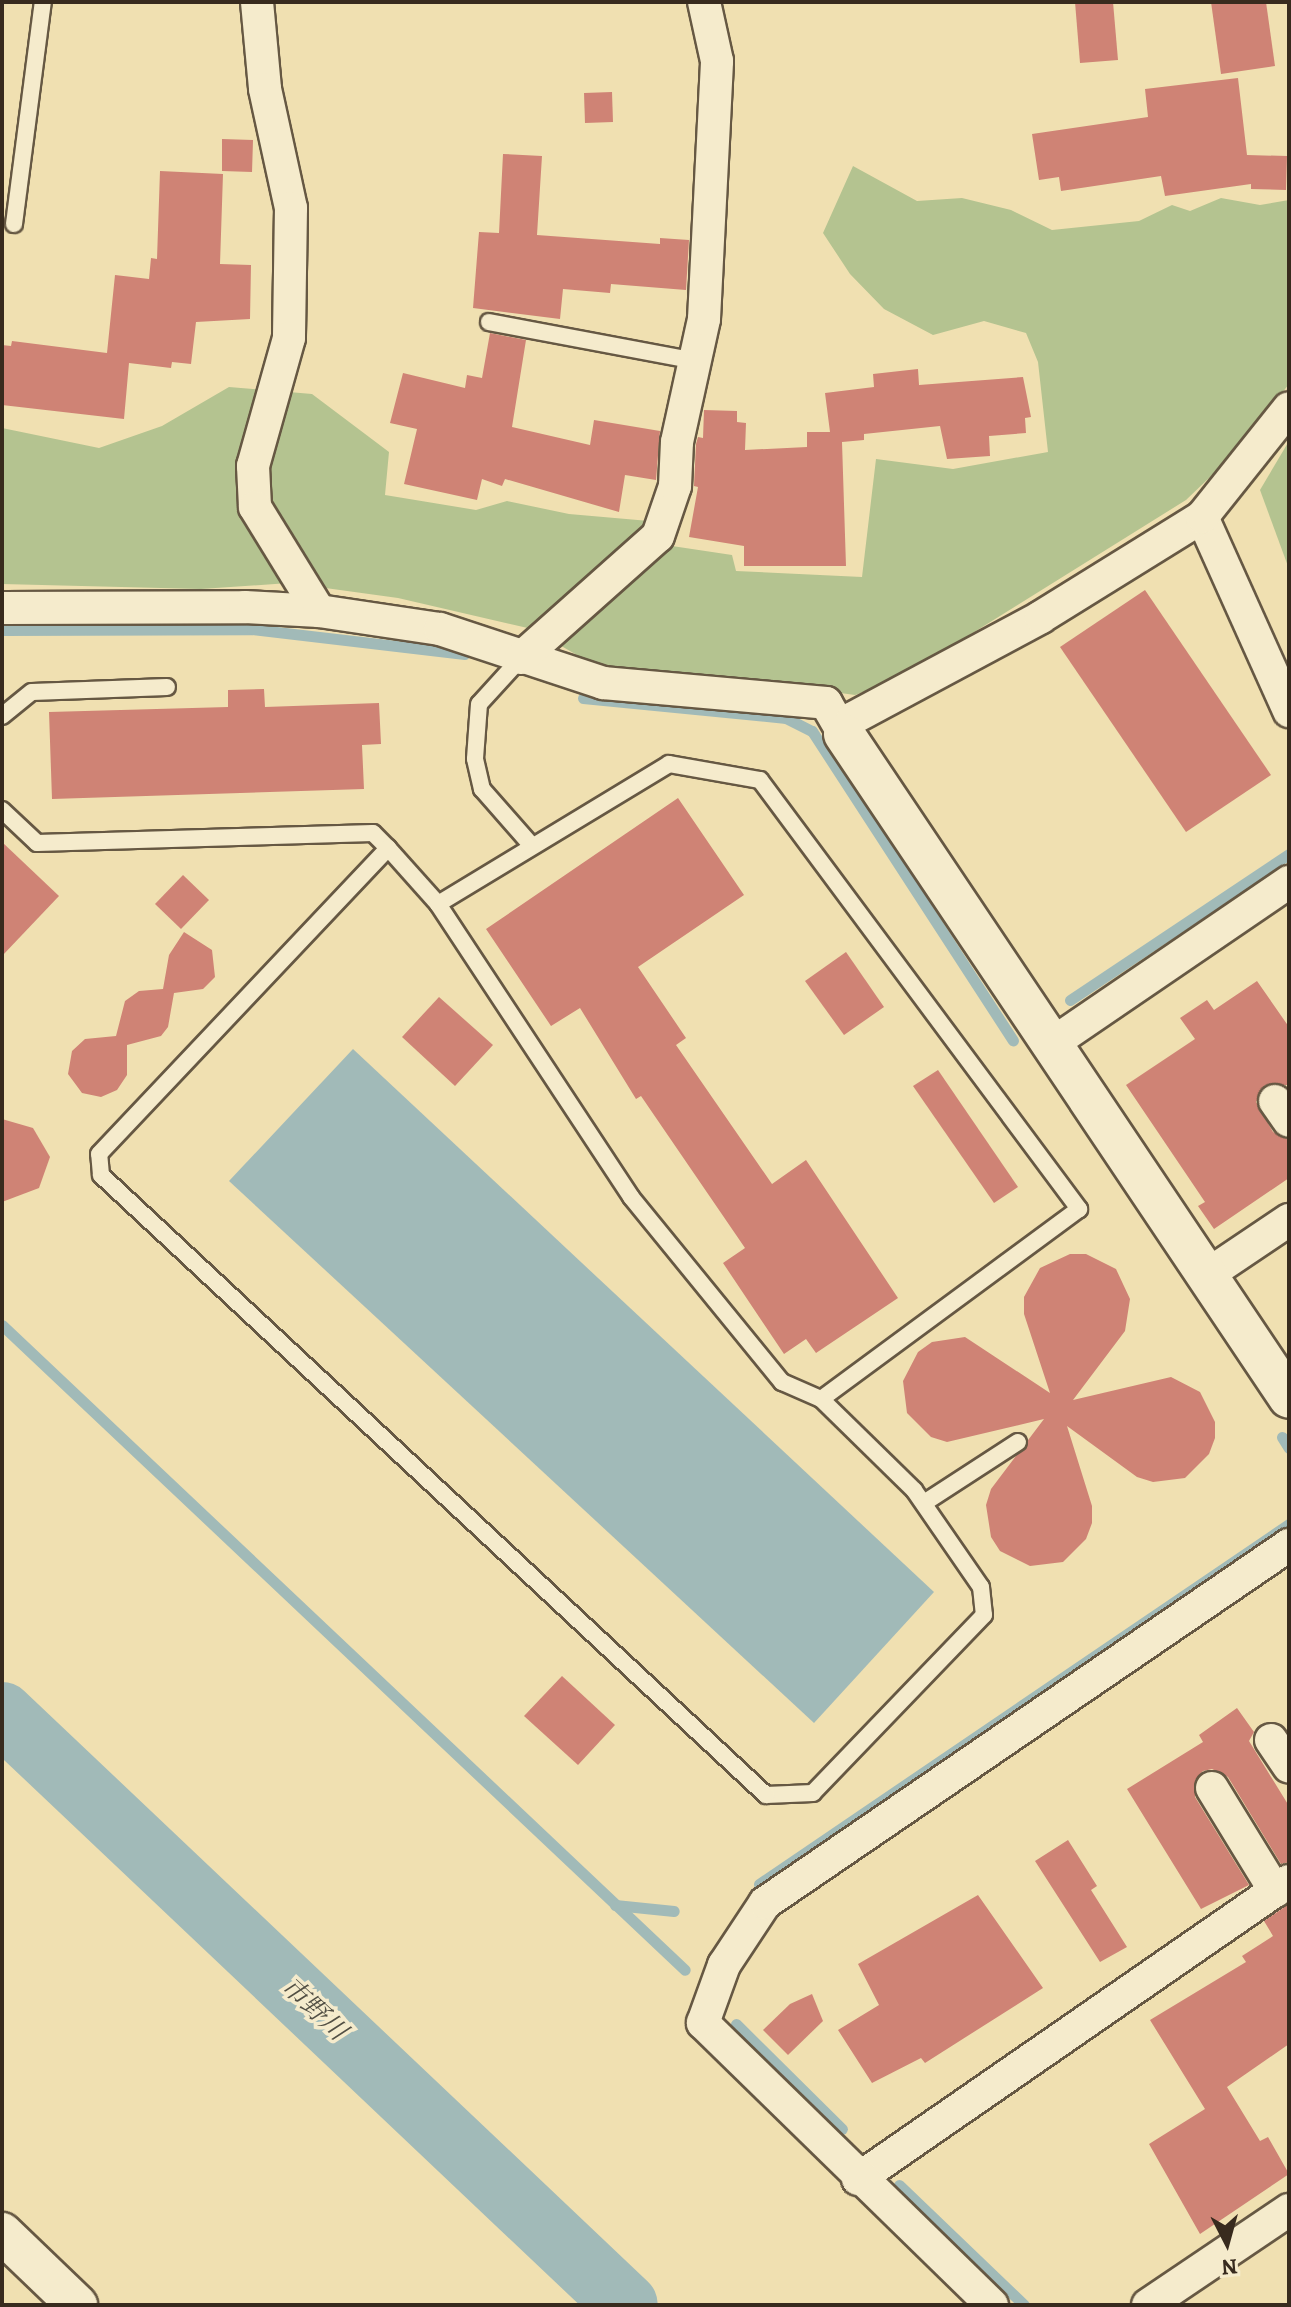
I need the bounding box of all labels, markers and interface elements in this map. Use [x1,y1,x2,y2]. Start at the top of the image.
water label: 市野川 [275,1971,353,2047]
north arrow [1187,2203,1267,2283]
text: N [1220,2251,1239,2283]

